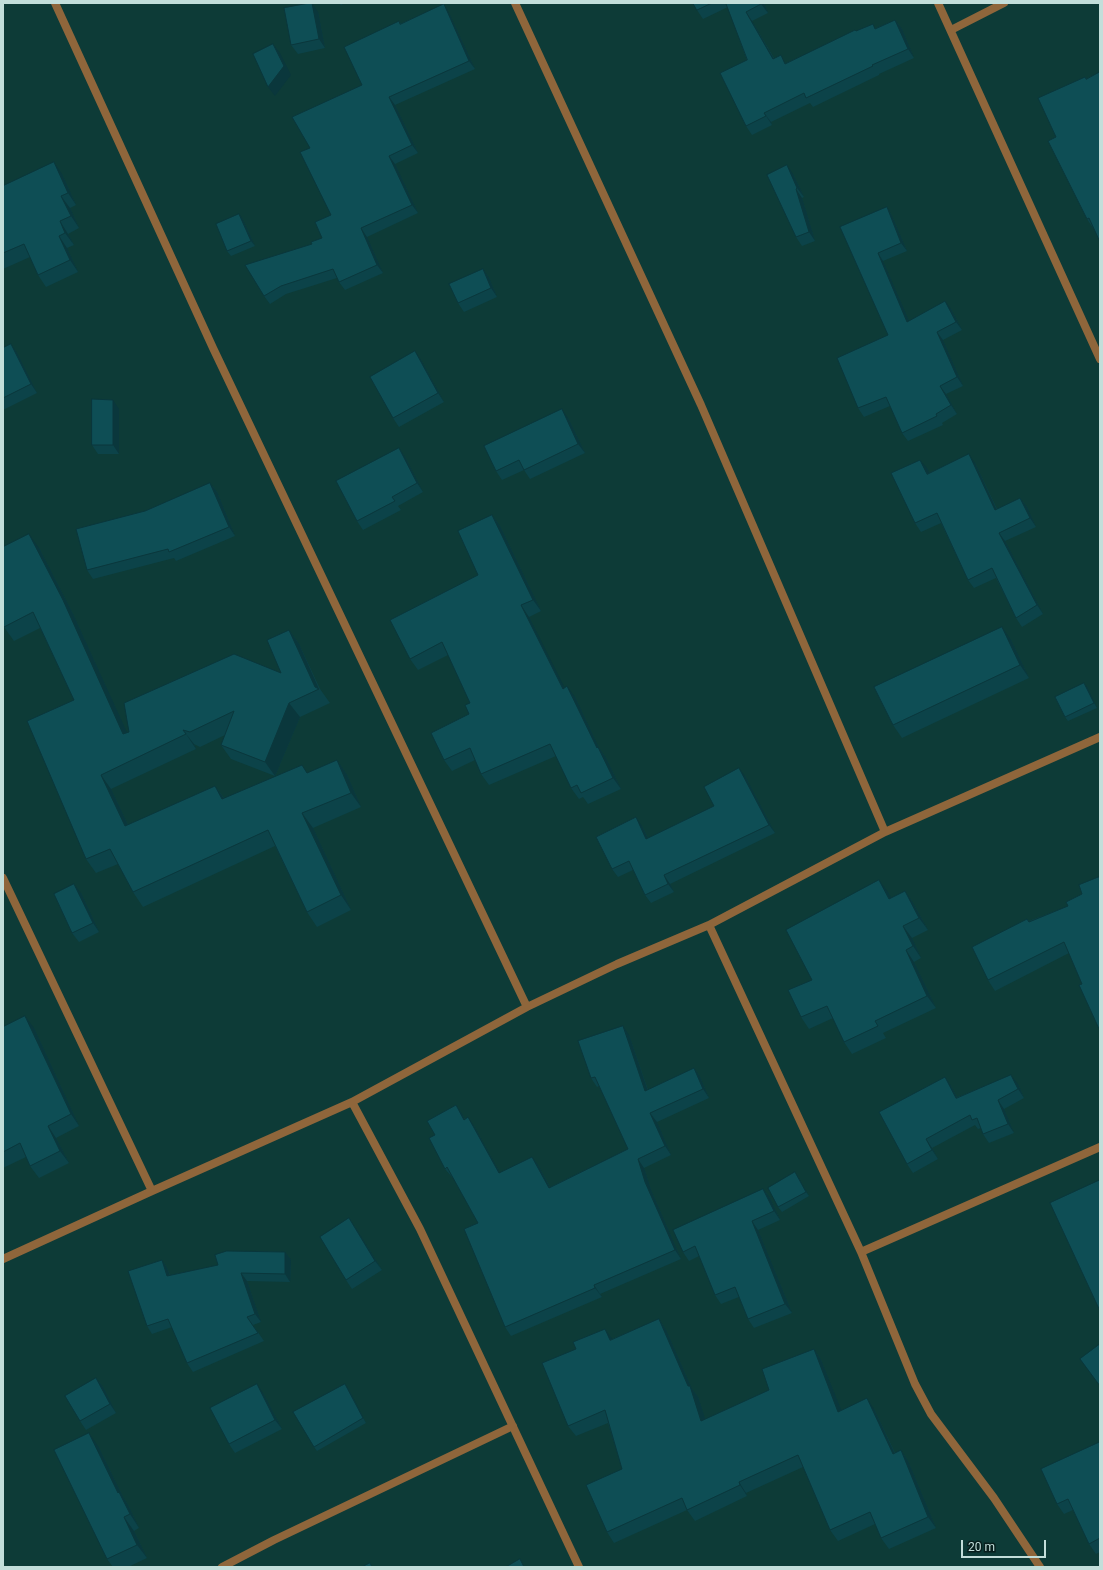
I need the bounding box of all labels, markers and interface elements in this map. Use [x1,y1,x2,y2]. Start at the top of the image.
scale bar [963,1532,1048,1558]
text: 20 m [968,1540,995,1554]

